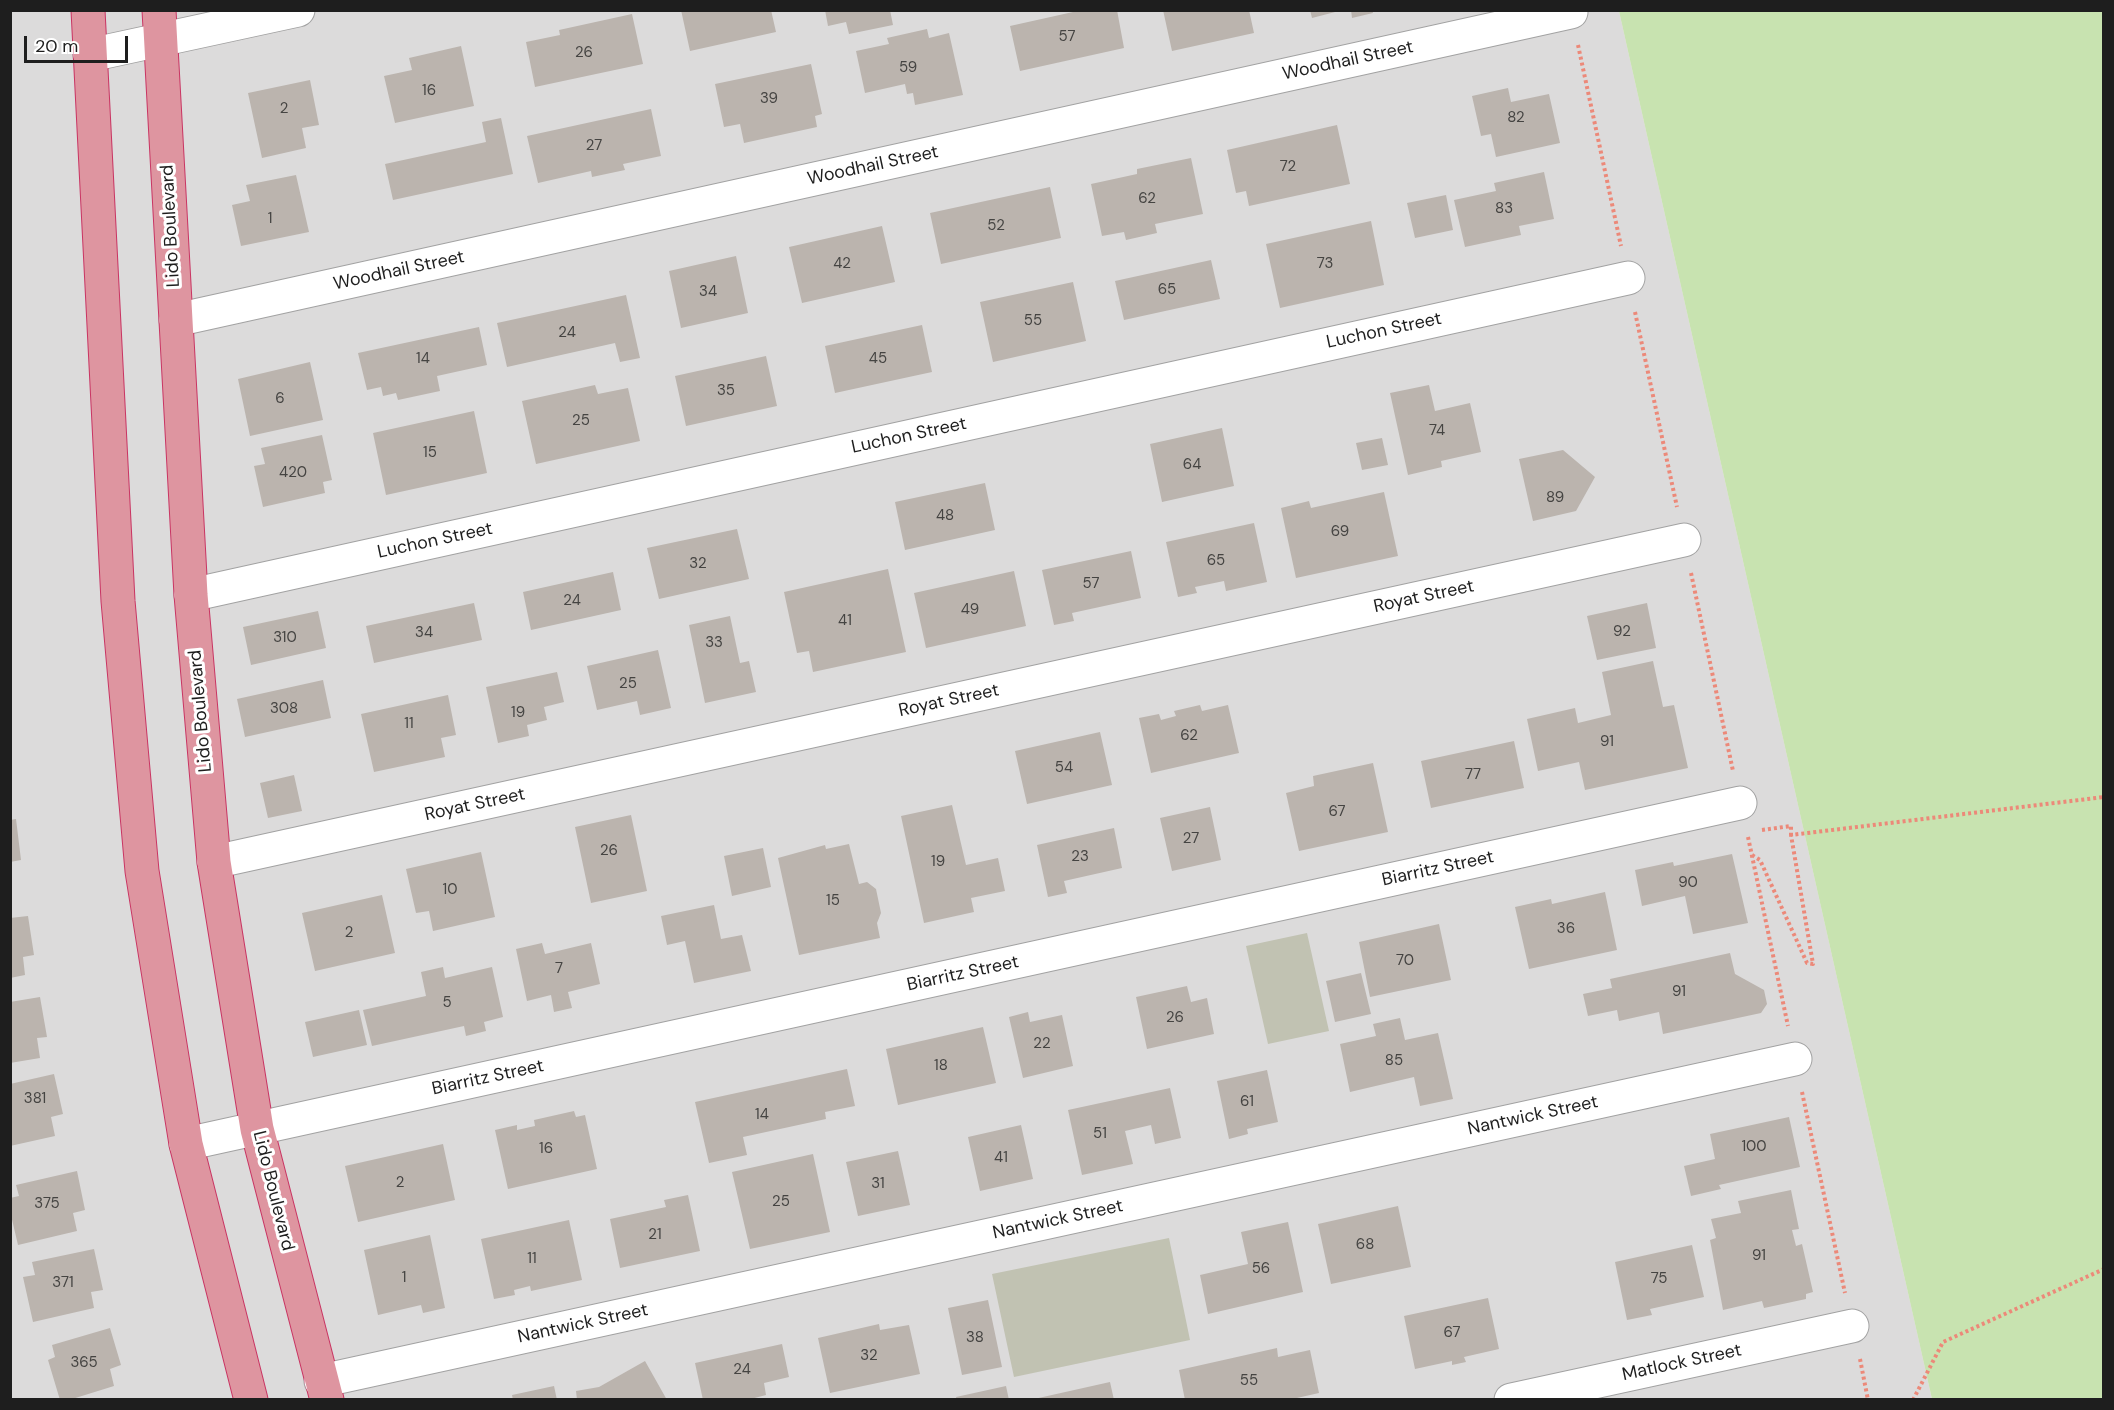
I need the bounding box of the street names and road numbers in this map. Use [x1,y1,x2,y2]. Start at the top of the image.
street label: Woodhail Street [1281,37,1415,85]
street label: Woodhail Street [806,142,940,190]
street label: Lido Boulevard [157,164,185,288]
street label: Woodhail Street [332,247,466,295]
street label: Luchon Street [1324,308,1444,354]
street label: Luchon Street [849,413,969,459]
street label: Luchon Street [375,518,495,564]
street label: Royat Street [1372,576,1476,618]
street label: Lido Boulevard [185,649,217,773]
street label: Royat Street [897,680,1001,722]
street label: Royat Street [423,784,527,826]
street label: Biarritz Street [1380,847,1496,891]
street label: Biarritz Street [905,952,1021,996]
street label: Biarritz Street [430,1056,546,1100]
street label: Nantwick Street [1466,1092,1600,1140]
street label: Lido Boulevard [248,1129,298,1253]
street label: Nantwick Street [991,1196,1125,1244]
street label: Nantwick Street [516,1300,650,1348]
street label: Matlock Street [1620,1340,1744,1386]

